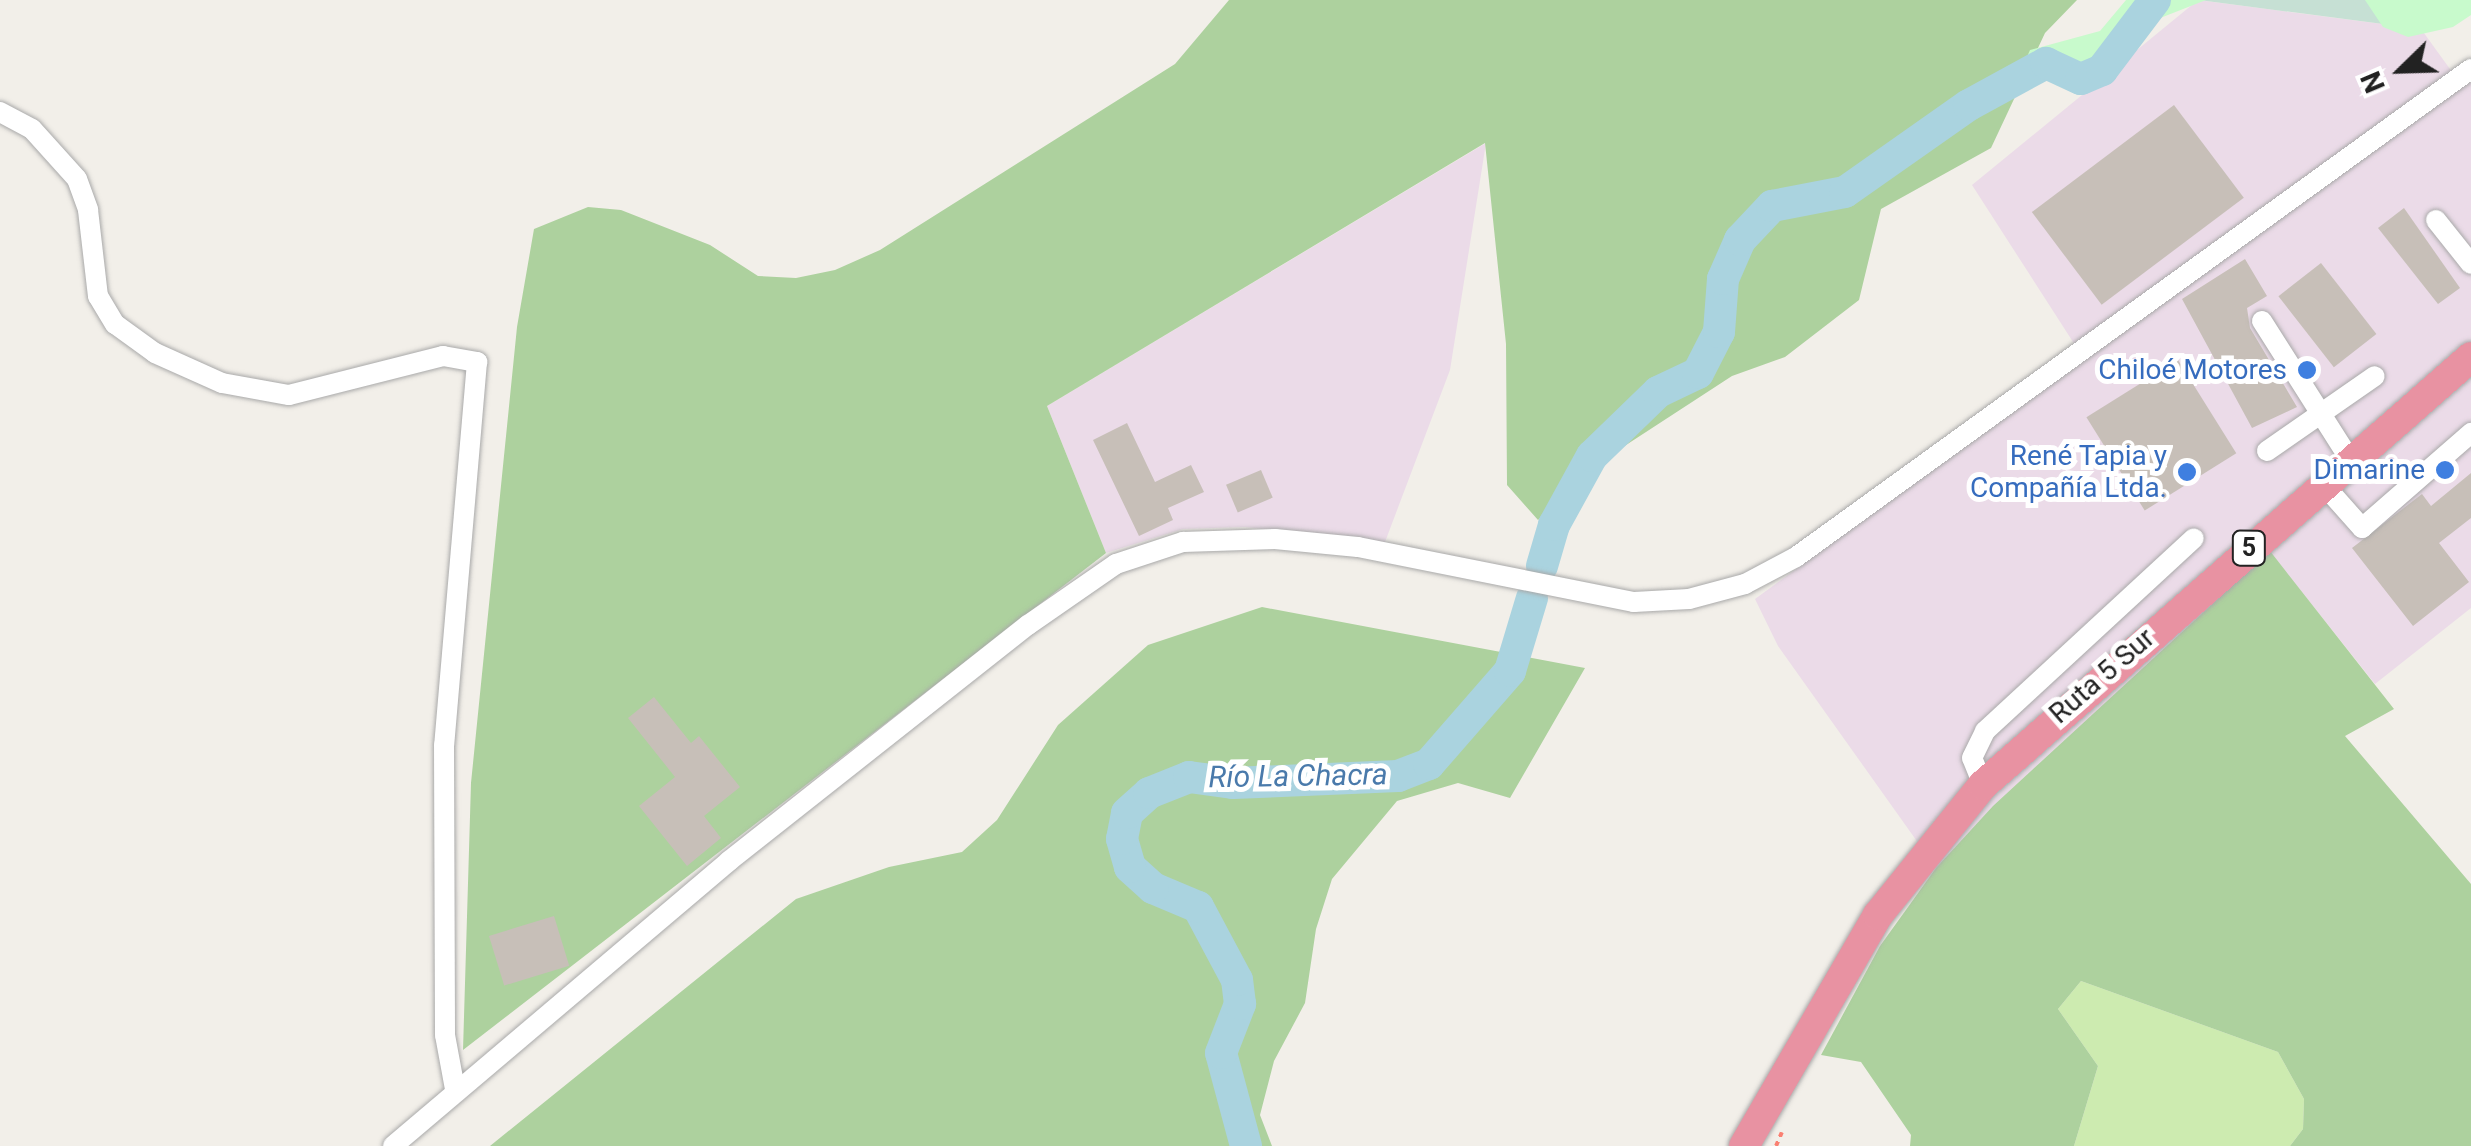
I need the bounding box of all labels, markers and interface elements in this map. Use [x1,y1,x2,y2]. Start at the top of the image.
north arrow [2351,20,2451,120]
text: N [2354,66,2392,97]
place label: Chiloé Motores [2098,353,2287,387]
marker: Chiloé Motores [2296,359,2318,381]
place label: René Tapia y Compañía Ltda. [1970,439,2167,505]
place label: Dimarine [2313,453,2425,487]
marker: Dimarine [2434,459,2456,481]
marker: René Tapia y Compañía Ltda. [2176,461,2198,483]
road number: 5 [2232,528,2266,568]
street label: Ruta 5 Sur [2043,621,2161,731]
water label: Río La Chacra [1208,756,1388,796]

